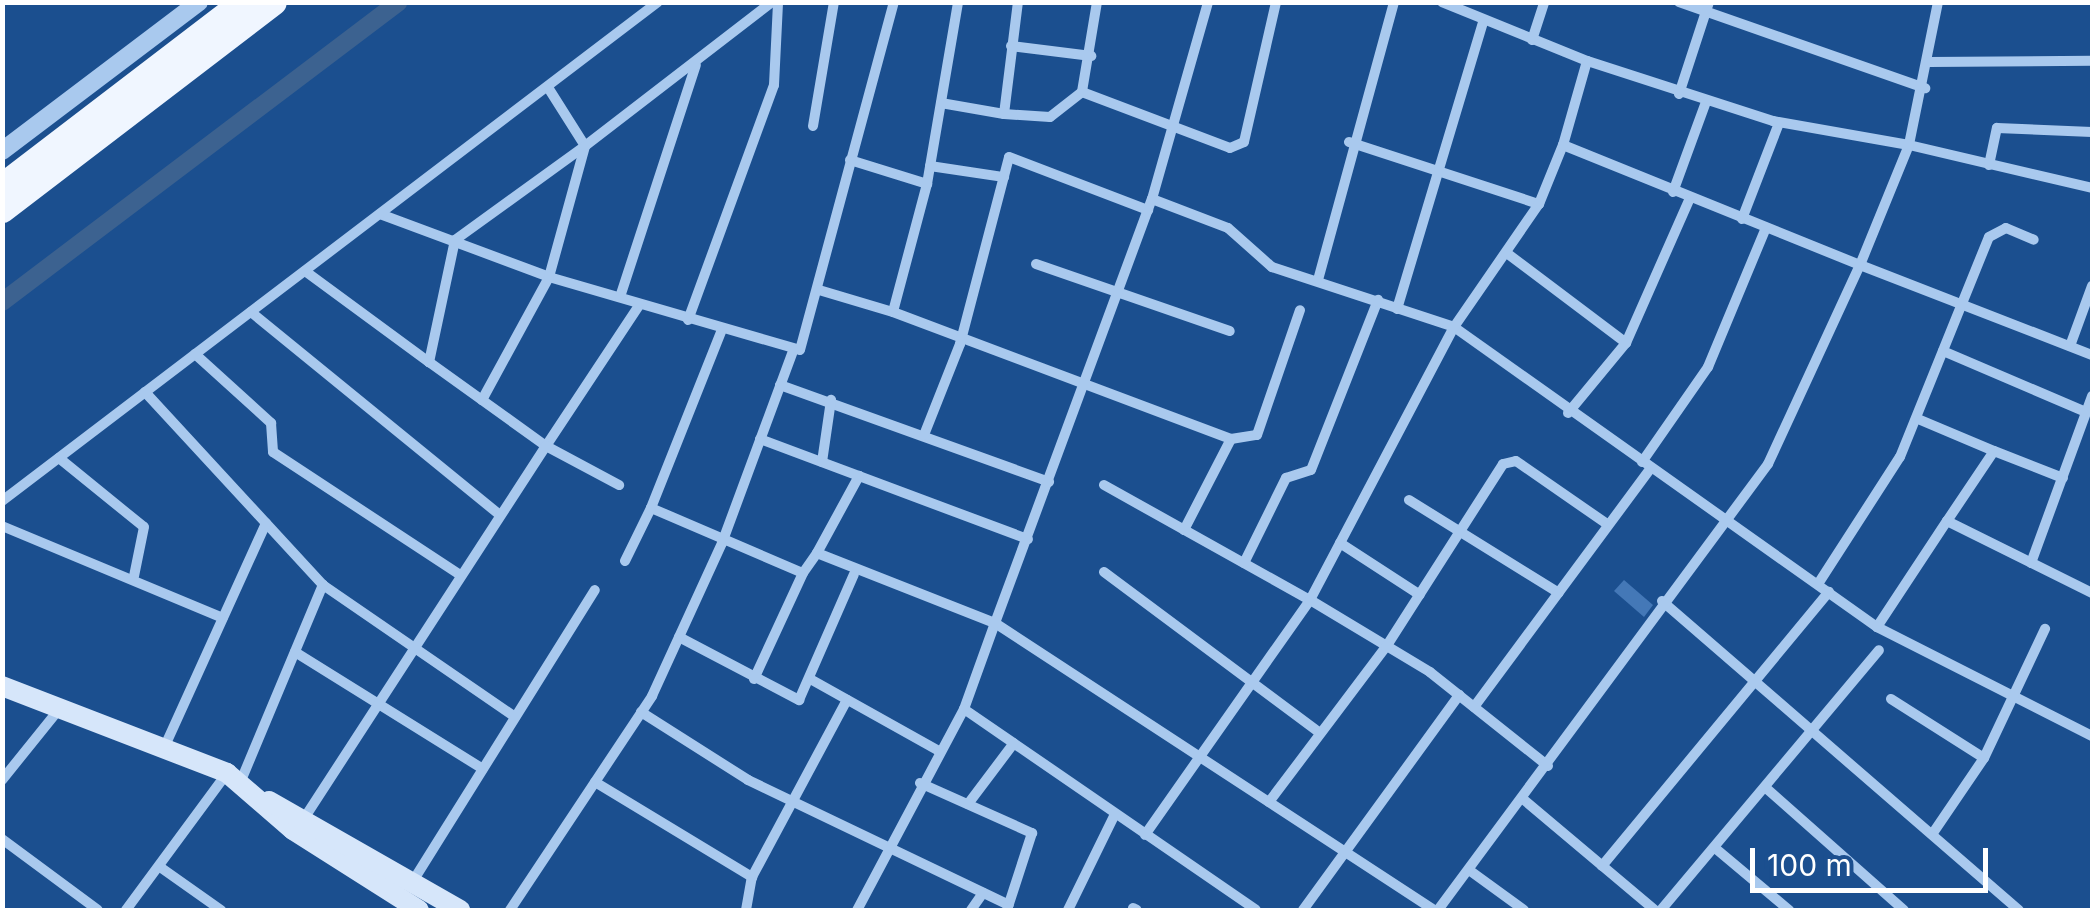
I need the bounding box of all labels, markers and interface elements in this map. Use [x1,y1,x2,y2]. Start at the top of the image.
scale bar [1755,828,1992,890]
text: 100 m [1767,847,1852,883]

